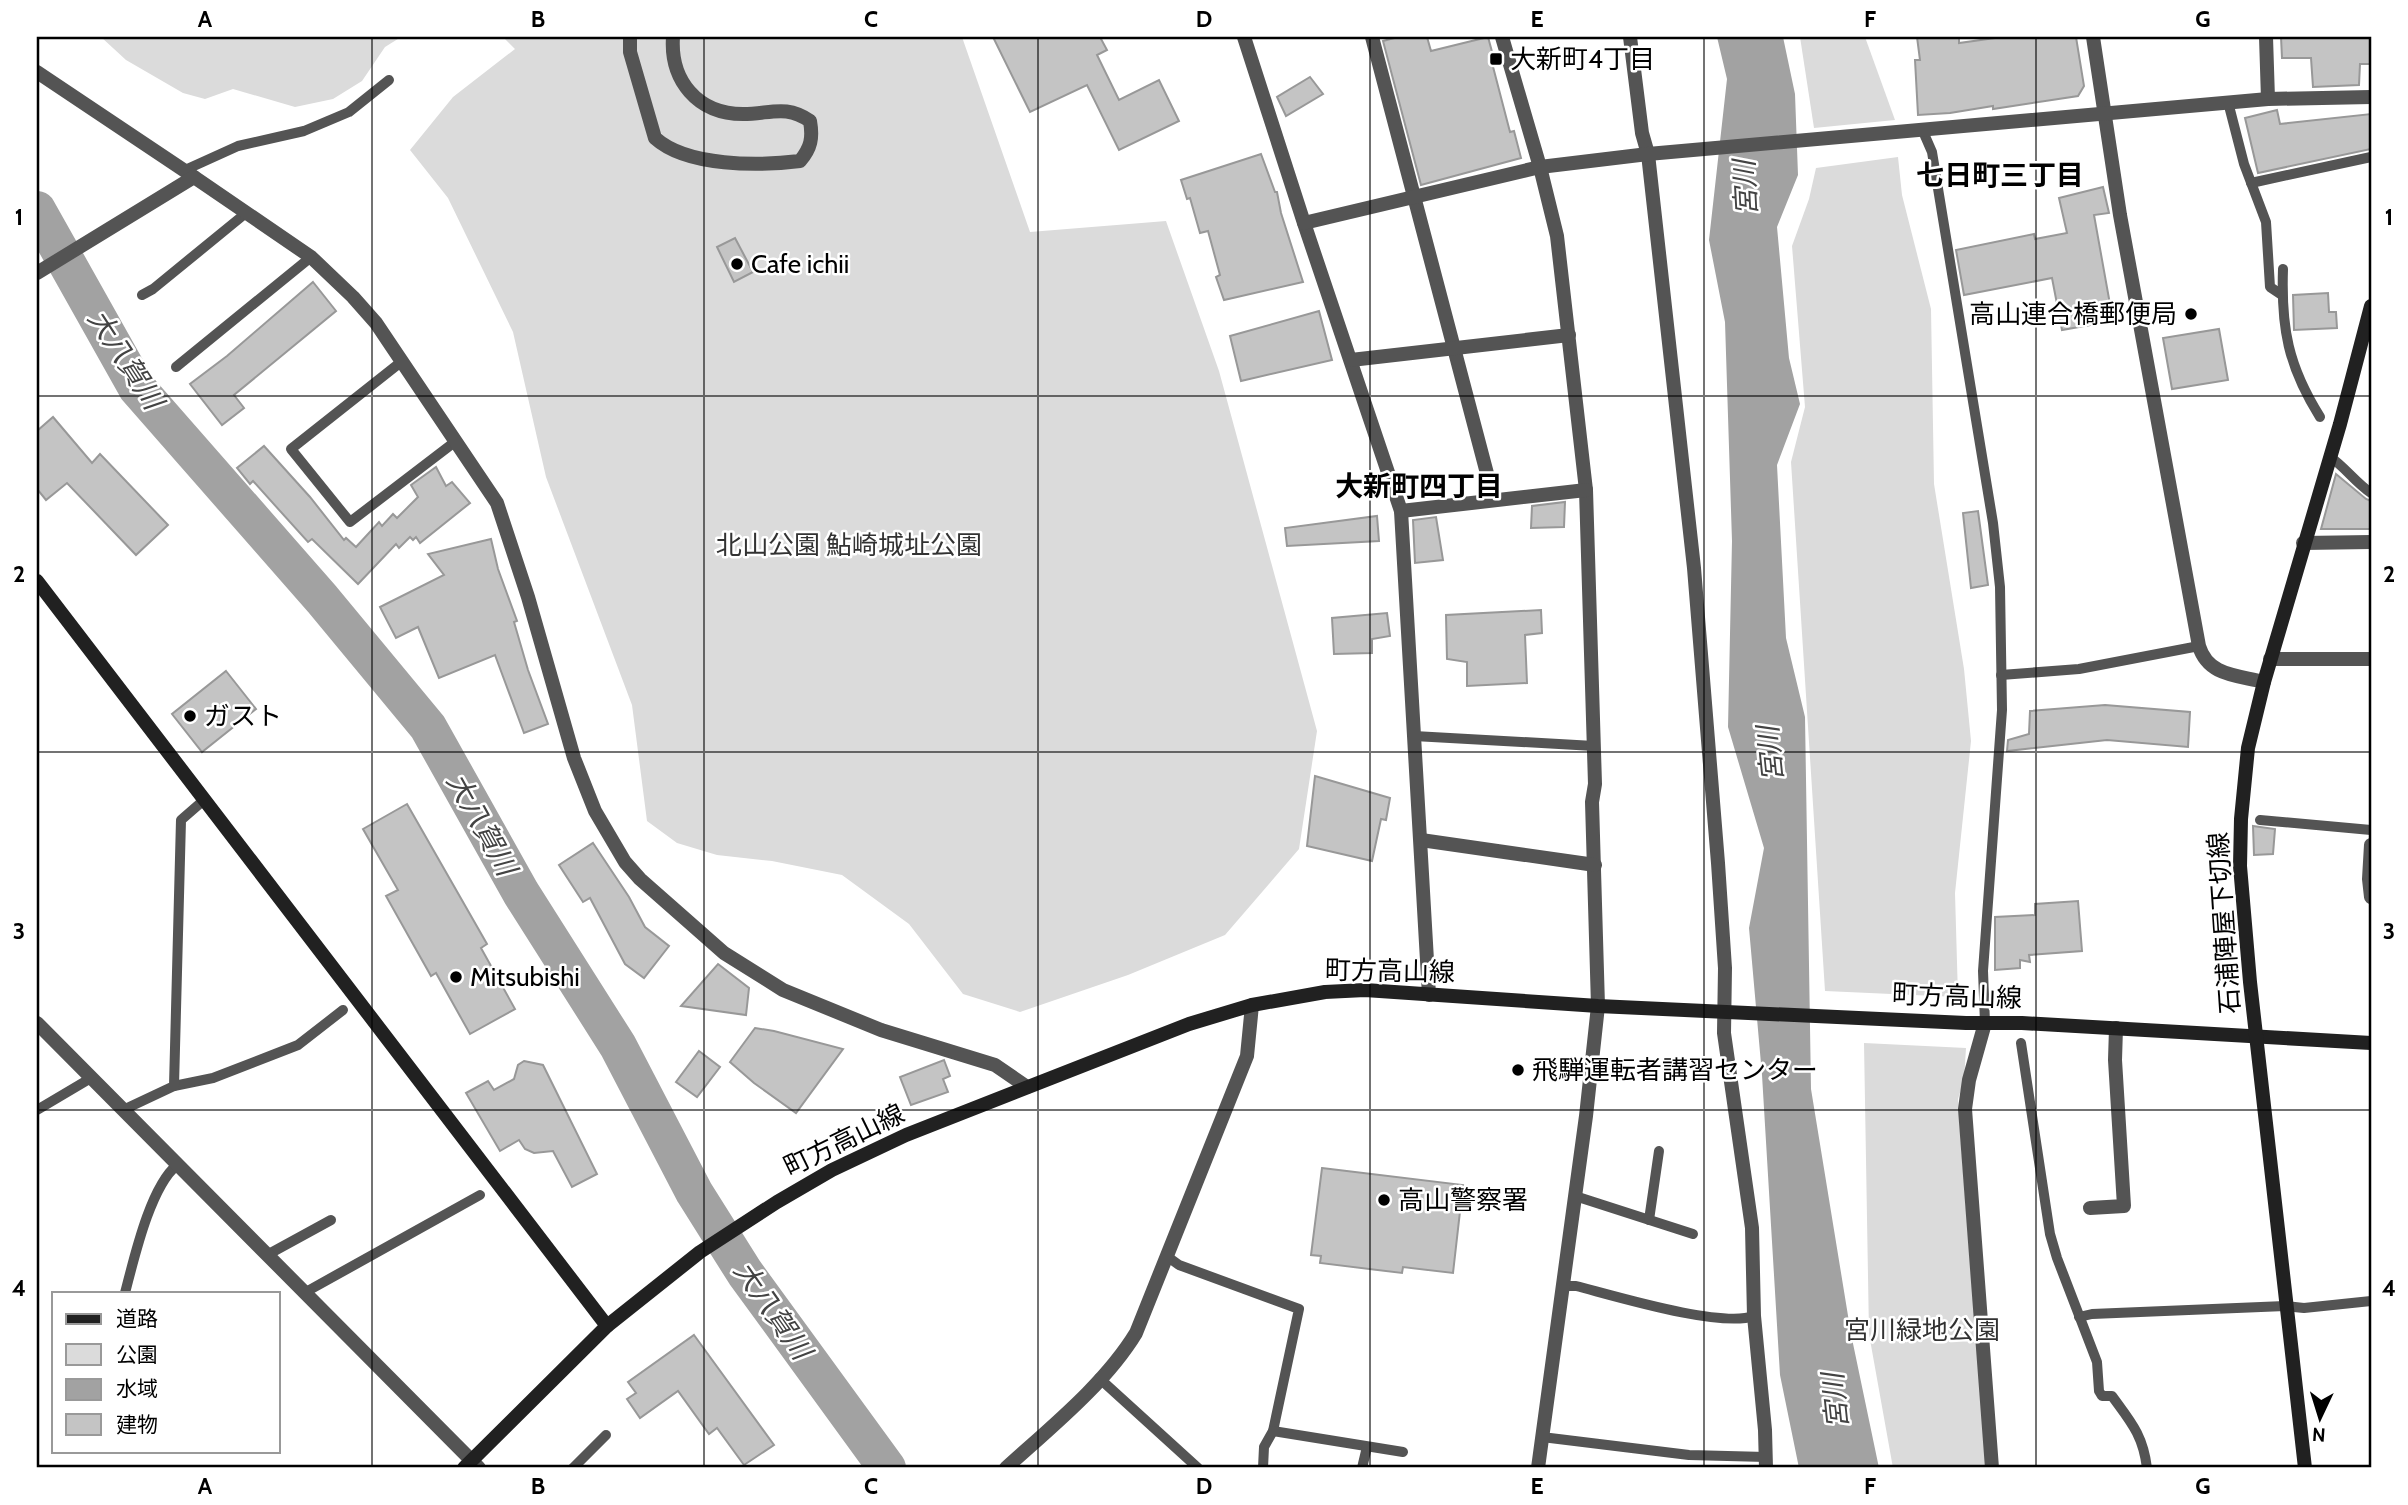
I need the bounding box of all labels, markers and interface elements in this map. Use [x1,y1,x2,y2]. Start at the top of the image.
text: A [198,5,213,33]
text: B [531,5,545,33]
text: C [864,5,878,33]
text: D [1196,5,1212,33]
text: E [1530,5,1544,33]
text: F [1864,5,1876,33]
text: G [2195,5,2211,33]
place label: 大新町4丁目 [1510,43,1655,75]
marker: 大新町4丁目 [1488,51,1504,67]
water label: 宮川 [1726,156,1763,217]
district label: 七日町三丁目 [1916,158,2084,192]
text: 1 [15,203,23,231]
text: 1 [2385,203,2393,231]
place label: Cafe ichii [751,248,849,280]
marker: Cafe ichii [729,256,745,272]
place label: 高山連合橋郵便局 [1969,298,2177,330]
water label: 大八賀川 [81,303,172,418]
marker: 高山連合橋郵便局 [2183,306,2199,322]
district label: 大新町四丁目 [1335,469,1503,503]
park label: 北山公園 鮎崎城址公園 [716,529,982,561]
text: 2 [13,560,25,588]
text: 2 [2383,560,2395,588]
place label: ガスト [204,700,282,732]
marker: ガスト [182,708,198,724]
water label: 宮川 [1750,721,1790,784]
water label: 大八賀川 [440,767,525,884]
street label: 石浦陣屋下切線 [2202,831,2246,1015]
text: 3 [13,917,25,945]
text: 3 [2383,917,2395,945]
street label: 町方高山線 [1325,954,1455,988]
place label: Mitsubishi [470,961,580,993]
marker: Mitsubishi [448,969,464,985]
street label: 町方高山線 [1891,978,2023,1014]
place label: 飛騨運転者講習センター [1532,1054,1818,1086]
marker: 飛騨運転者講習センター [1510,1062,1526,1078]
street label: 町方高山線 [779,1097,909,1183]
place label: 高山警察署 [1398,1184,1528,1216]
marker: 高山警察署 [1376,1192,1392,1208]
water label: 大八賀川 [727,1254,821,1368]
text: 4 [12,1274,26,1302]
text: 4 [2382,1274,2396,1302]
legend [52,1292,280,1452]
text: 道路 [116,1306,158,1331]
park label: 宮川緑地公園 [1844,1314,2000,1346]
text: 公園 [116,1342,158,1367]
water label: 宮川 [1815,1368,1855,1431]
text: 水域 [116,1376,158,1401]
north arrow [2286,1382,2356,1452]
text: 建物 [116,1412,158,1437]
text: N [2311,1423,2326,1446]
text: A [198,1472,213,1500]
text: B [531,1472,545,1500]
text: C [864,1472,878,1500]
text: D [1196,1472,1212,1500]
text: E [1530,1472,1544,1500]
text: F [1864,1472,1876,1500]
text: G [2195,1472,2211,1500]

